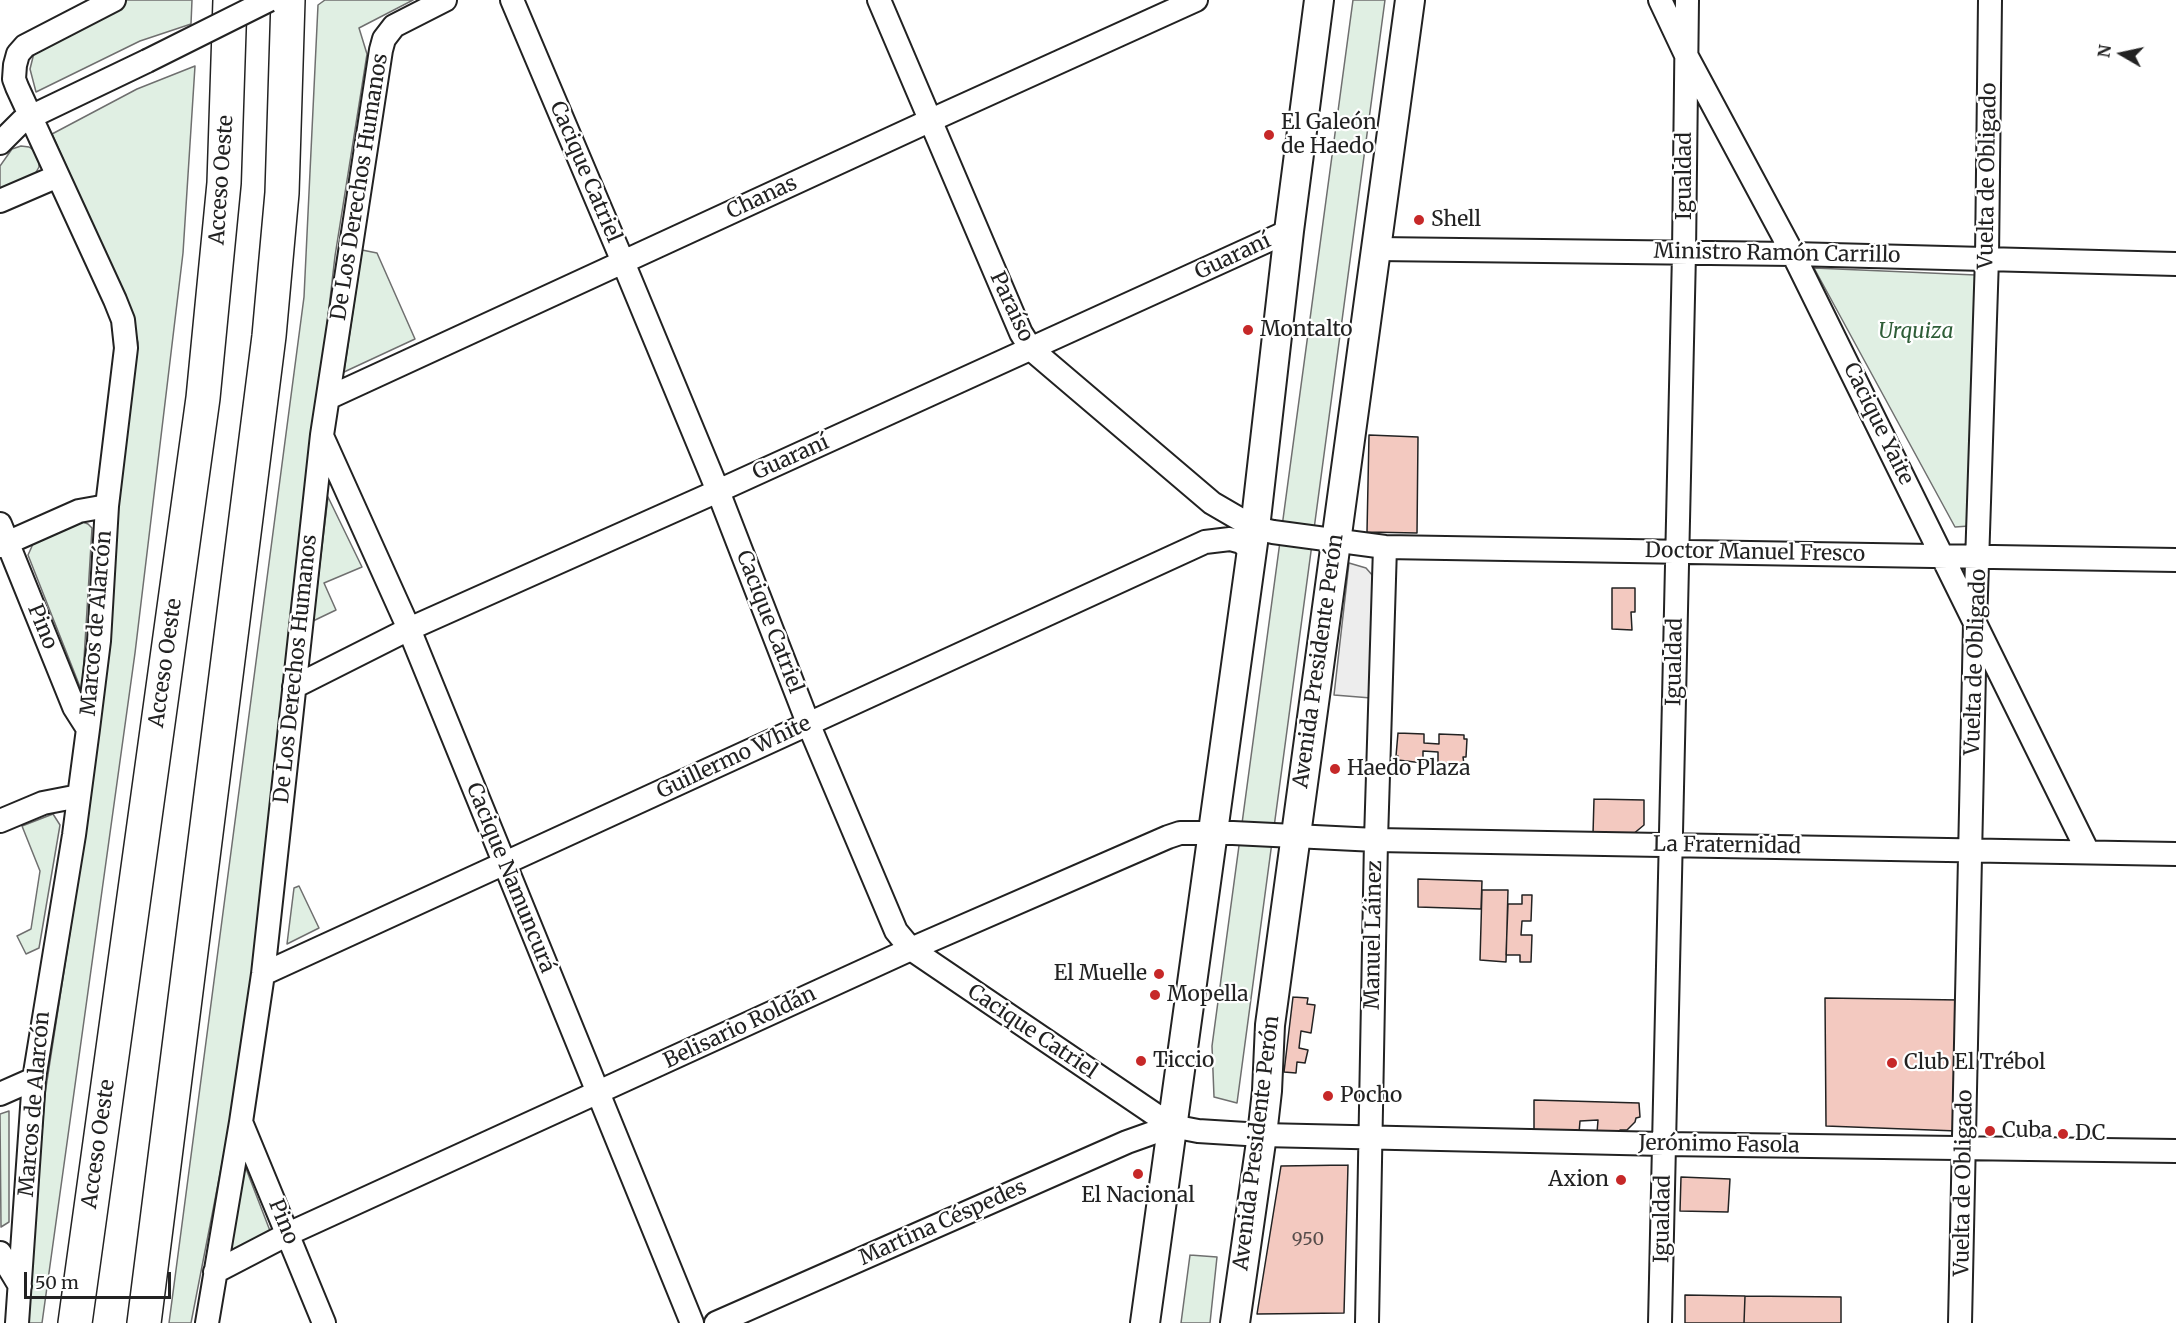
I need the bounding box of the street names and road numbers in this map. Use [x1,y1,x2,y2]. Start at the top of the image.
street label: De Los Derechos Humanos [326,52,394,322]
street label: Vuelta de Obligado [1974,83,2002,269]
street label: Cacique Catriel [544,98,626,246]
street label: Acceso Oeste [205,114,239,246]
street label: Igualdad [1672,132,1698,220]
street label: Chanas [723,171,801,225]
street label: Guaraní [1191,229,1275,285]
street label: Ministro Ramón Carrillo [1653,239,1901,269]
street label: Paraíso [984,268,1038,346]
street label: Cacique Yaite [1838,359,1918,489]
street label: Guaraní [749,430,833,486]
street label: Marcos de Alarcón [76,529,118,717]
street label: Avenida Presidente Perón [1289,532,1349,790]
street label: De Los Derechos Humanos [269,533,323,805]
street label: Doctor Manuel Fresco [1645,538,1865,568]
street label: Cacique Catriel [730,547,808,697]
street label: Vuelta de Obligado [1960,568,1992,756]
street label: Acceso Oeste [144,597,188,729]
street label: Pino [22,601,62,653]
street label: Igualdad [1662,618,1688,706]
street label: Guillermo White [653,711,815,805]
street label: Cacique Namuncurá [460,779,560,977]
street label: La Fraternidad [1653,832,1801,860]
street label: Manuel Láinez [1360,860,1388,1010]
street label: Cacique Catriel [962,979,1102,1085]
street label: Belisario Roldán [660,982,820,1074]
street label: Marcos de Alarcón [14,1010,56,1198]
street label: Avenida Presidente Perón [1229,1014,1285,1272]
street label: Acceso Oeste [77,1078,121,1210]
street label: Vuelta de Obligado [1950,1090,1978,1276]
street label: Jerónimo Fasola [1638,1131,1800,1159]
street label: Martina Céspedes [855,1175,1031,1271]
street label: Igualdad [1650,1175,1676,1263]
street label: Pino [263,1196,303,1248]

